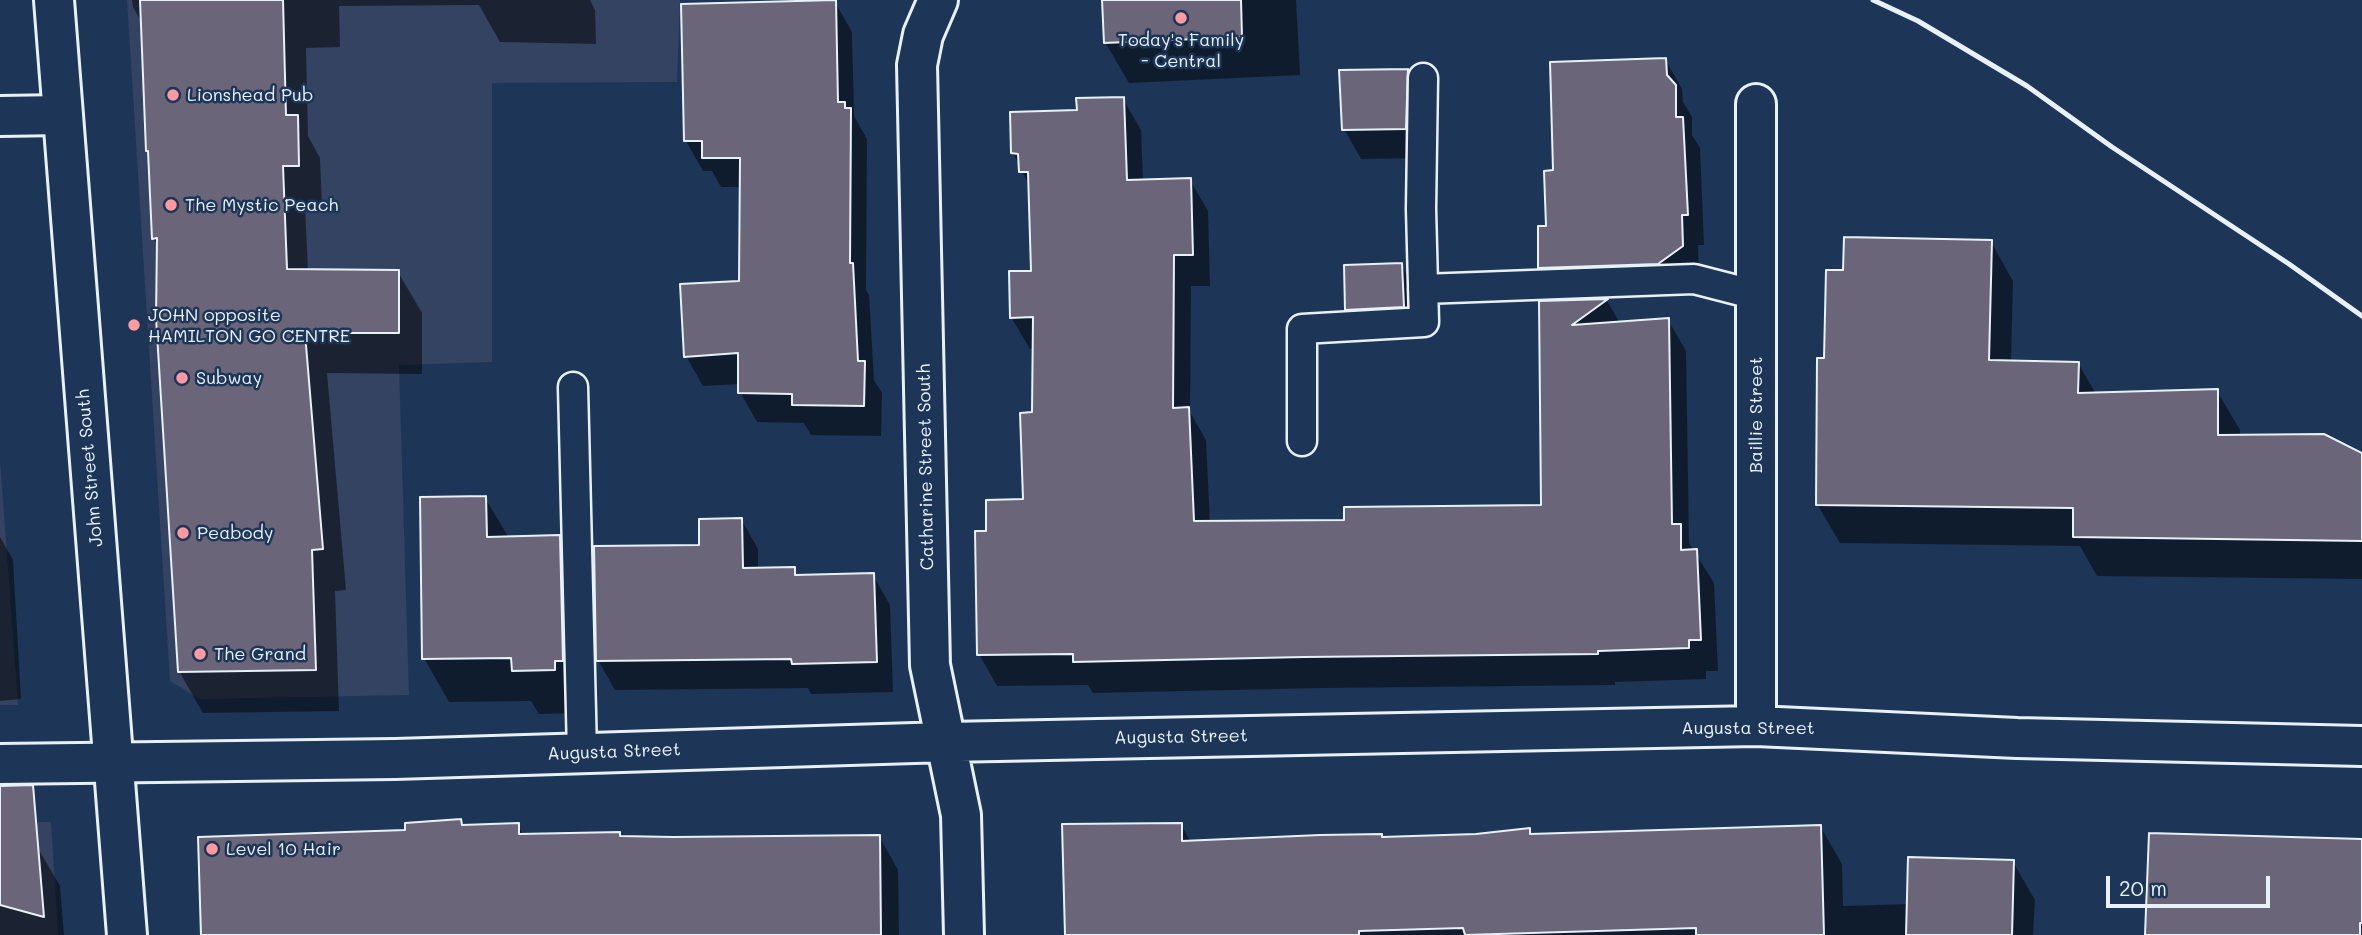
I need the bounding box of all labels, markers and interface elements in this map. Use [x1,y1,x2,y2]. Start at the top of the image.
marker: Today's Family - Central [1173,10,1189,26]
place label: Today's Family - Central [1118,29,1244,72]
place label: Lionshead Pub [187,84,313,106]
marker: Lionshead Pub [165,87,181,103]
place label: The Mystic Peach [185,194,338,216]
marker: The Mystic Peach [163,197,179,213]
place label: JOHN opposite HAMILTON GO CENTRE [148,304,350,346]
marker: JOHN opposite HAMILTON GO CENTRE [126,317,142,333]
street label: Baillie Street [1745,357,1767,473]
street label: Catharine Street South [913,364,939,570]
place label: Subway [196,367,262,389]
marker: Subway [174,370,190,386]
street label: John Street South [72,388,108,548]
place label: Peabody [197,522,273,544]
marker: Peabody [175,525,191,541]
place label: The Grand [214,643,306,665]
marker: The Grand [192,646,208,662]
street label: Augusta Street [1681,717,1815,739]
street label: Augusta Street [1114,725,1248,749]
street label: Augusta Street [547,739,681,765]
place label: Level 10 Hair [226,838,341,860]
marker: Level 10 Hair [204,841,220,857]
scale bar [2110,862,2274,906]
text: 20 m [2119,874,2167,901]

